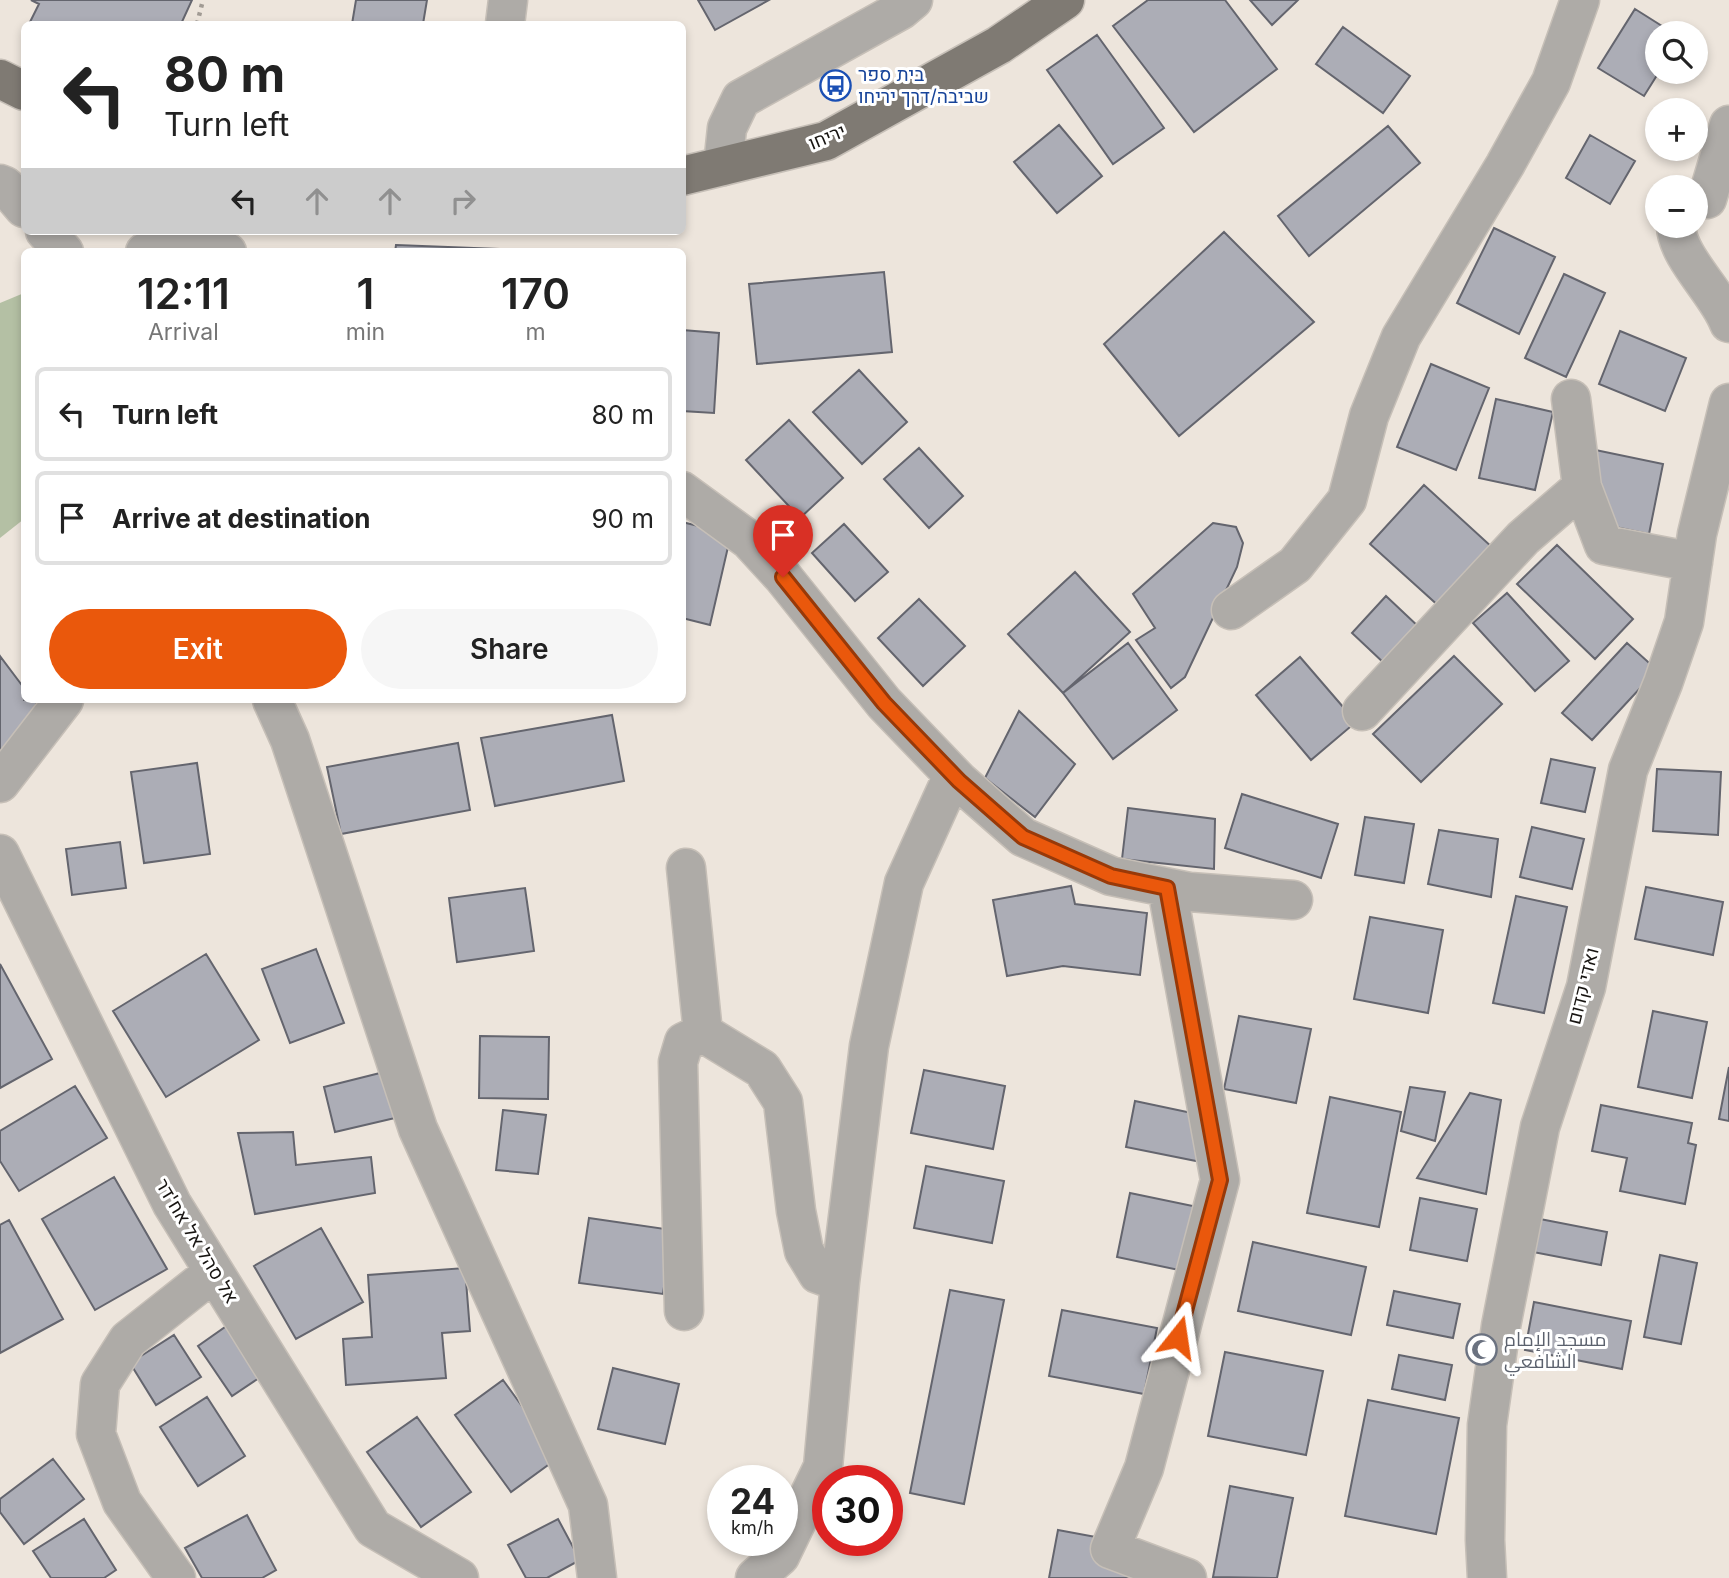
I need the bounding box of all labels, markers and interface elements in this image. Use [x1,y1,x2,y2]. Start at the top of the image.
map controls [1645,21,1708,238]
button: search [1645,21,1708,84]
text: 80 m [164,45,285,104]
icon: left [49,49,140,140]
place label: בית ספר שביבה/דרך יריחו [858,63,989,108]
bus stop icon: בית ספר שביבה/דרך יריחו [818,68,852,102]
button: + [1645,98,1708,161]
text: Turn left [164,105,289,144]
street label: יריחו [805,119,849,155]
button: − [1645,175,1708,238]
icon: left [225,182,263,220]
icon: ahead [298,182,336,220]
icon: ahead [371,182,409,220]
icon: right [444,182,482,220]
text: 12:11 [137,268,230,319]
text: 1 [357,268,374,319]
text: 170 [501,268,570,319]
text: Arrival [148,318,219,346]
text: min [346,318,385,346]
text: m [525,318,546,346]
icon: left [53,395,91,433]
text: Turn left [112,399,218,430]
text: 80 m [591,399,654,430]
icon: arrive [53,499,91,537]
text: Arrive at destination [112,503,371,534]
text: 90 m [591,503,654,534]
pin [753,505,813,577]
icon: arrive [764,516,802,554]
button: Exit [49,609,347,689]
button: Share [361,609,658,689]
street label: ואדי קדום [1562,945,1604,1027]
street label: אל סהל אל אח'דר [151,1174,243,1308]
position arrow [1141,1300,1215,1374]
place label: مسجد الإمام الشافعي [1504,1328,1607,1376]
mosque icon: مسجد الإمام الشافعي [1464,1333,1498,1367]
speed limit sign: 30 [812,1465,903,1556]
text: 24 [730,1480,775,1522]
text: km/h [731,1517,774,1538]

